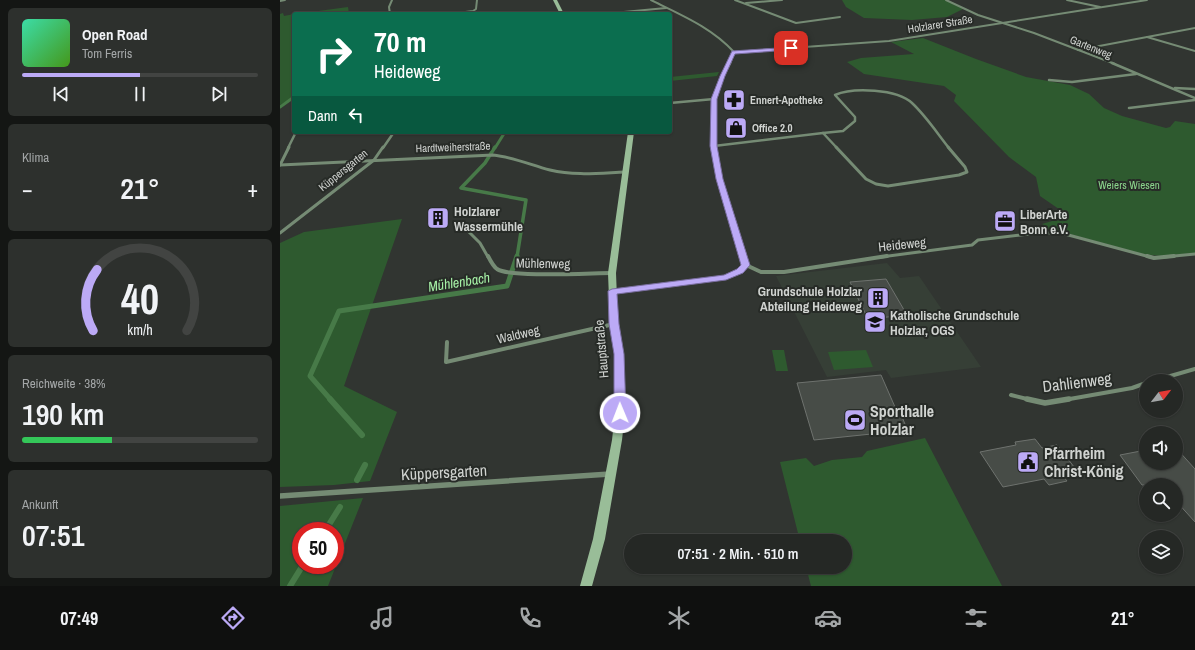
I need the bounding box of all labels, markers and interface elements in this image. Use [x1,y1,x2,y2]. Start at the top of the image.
street label: Holzlarer Straße [906,12,974,36]
text: 70 m [374,23,426,61]
text: Open Road [82,24,148,45]
icon: right [308,28,360,80]
pin [774,31,808,65]
street label: Gartenweg [1068,32,1114,62]
icon: arrive [780,37,802,59]
text: Tom Ferris [82,45,132,62]
text: Heideweg [374,59,440,84]
icon: previous [50,83,72,105]
icon: pause [129,83,151,105]
icon: next [208,83,230,105]
pharmacy icon: Ennert-Apotheke [721,87,747,113]
place label: Ennert-Apotheke [750,93,823,107]
icon: left [345,104,367,126]
text: Dann [308,105,337,126]
shop icon: Office 2.0 [723,115,749,141]
place label: Office 2.0 [752,121,793,135]
street label: Hardtweiherstraße [415,139,491,155]
street label: Küppersgarten [316,146,370,194]
text: Klima [22,149,49,166]
text: 21° [120,168,160,208]
text: − [22,174,33,204]
text: + [247,174,258,204]
park label: Weiers Wiesen [1098,178,1160,192]
place label: Holzlarer Wassermühle [454,203,523,235]
building icon: Holzlarer Wassermühle [425,205,451,231]
place label: LiberArte Bonn e.V. [1020,206,1068,238]
office icon: LiberArte Bonn e.V. [992,208,1018,234]
street label: Heideweg [877,234,927,255]
street label: Mühlenweg [516,255,570,272]
water label: Mühlenbach [427,268,491,296]
text: 40 [121,271,159,327]
place label: Grundschule Holzlar Abteilung Heideweg [758,283,863,315]
building icon: Grundschule Holzlar Abteilung Heideweg [865,285,891,311]
place label: Katholische Grundschule Holzlar, OGS [890,307,1019,339]
school or university icon: Katholische Grundschule Holzlar, OGS [862,309,888,335]
street label: Hauptstraße [590,319,613,379]
text: km/h [127,320,153,339]
street label: Waldweg [495,321,541,348]
street label: Dahlienweg [1041,367,1113,397]
north arrow [1139,374,1183,418]
map controls [1139,374,1183,574]
text: Reichweite · 38% [22,375,106,392]
position arrow [599,392,641,434]
text: 190 km [22,394,104,434]
place label: Sporthalle Holzlar [870,400,934,440]
sports icon: Sporthalle Holzlar [842,407,868,433]
button: sound [1139,426,1183,470]
place label: Pfarrheim Christ-König [1044,442,1123,482]
public building icon: Pfarrheim Christ-König [1015,449,1041,475]
street label: Küppersgarten [400,459,488,485]
button: search [1139,478,1183,522]
text: Ankunft [22,496,58,513]
text: 07:51 [22,515,84,555]
speed limit sign: 50 [292,522,344,574]
button: layers [1139,530,1183,574]
text: 07:51 · 2 Min. · 510 m [677,543,799,564]
icon: directions [219,604,247,632]
icon: music [368,604,396,632]
icon: phone [516,604,544,632]
icon: climate [665,604,693,632]
icon: car [814,604,842,632]
icon: filters [962,604,990,632]
text: 07:49 [60,606,98,631]
text: 21° [1111,606,1135,631]

